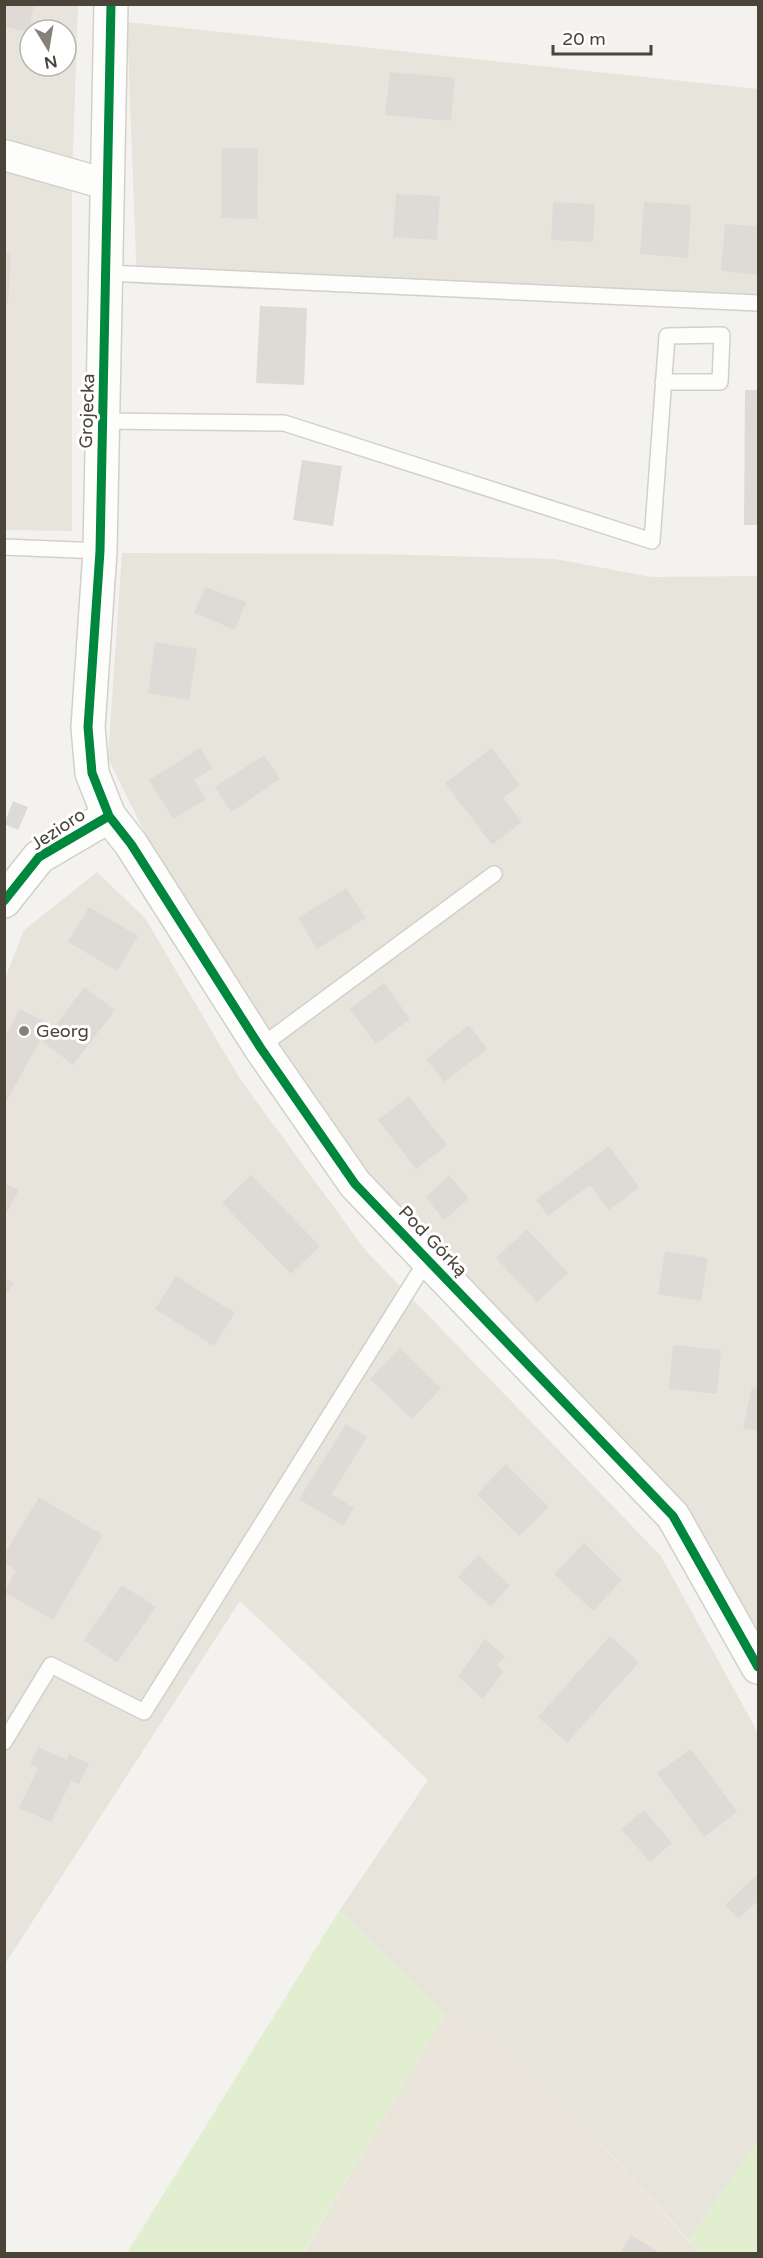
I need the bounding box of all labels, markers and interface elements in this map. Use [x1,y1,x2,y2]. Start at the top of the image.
north arrow [18,18,78,78]
scale bar [553,18,650,56]
text: 20 m [562,28,606,50]
text: N [42,51,59,73]
street label: Grojecka [75,373,99,449]
street label: Jezioro [27,803,89,855]
place label: Georg [36,1020,89,1042]
marker: Georg [17,1024,31,1038]
street label: Pod Górką [394,1201,472,1281]

